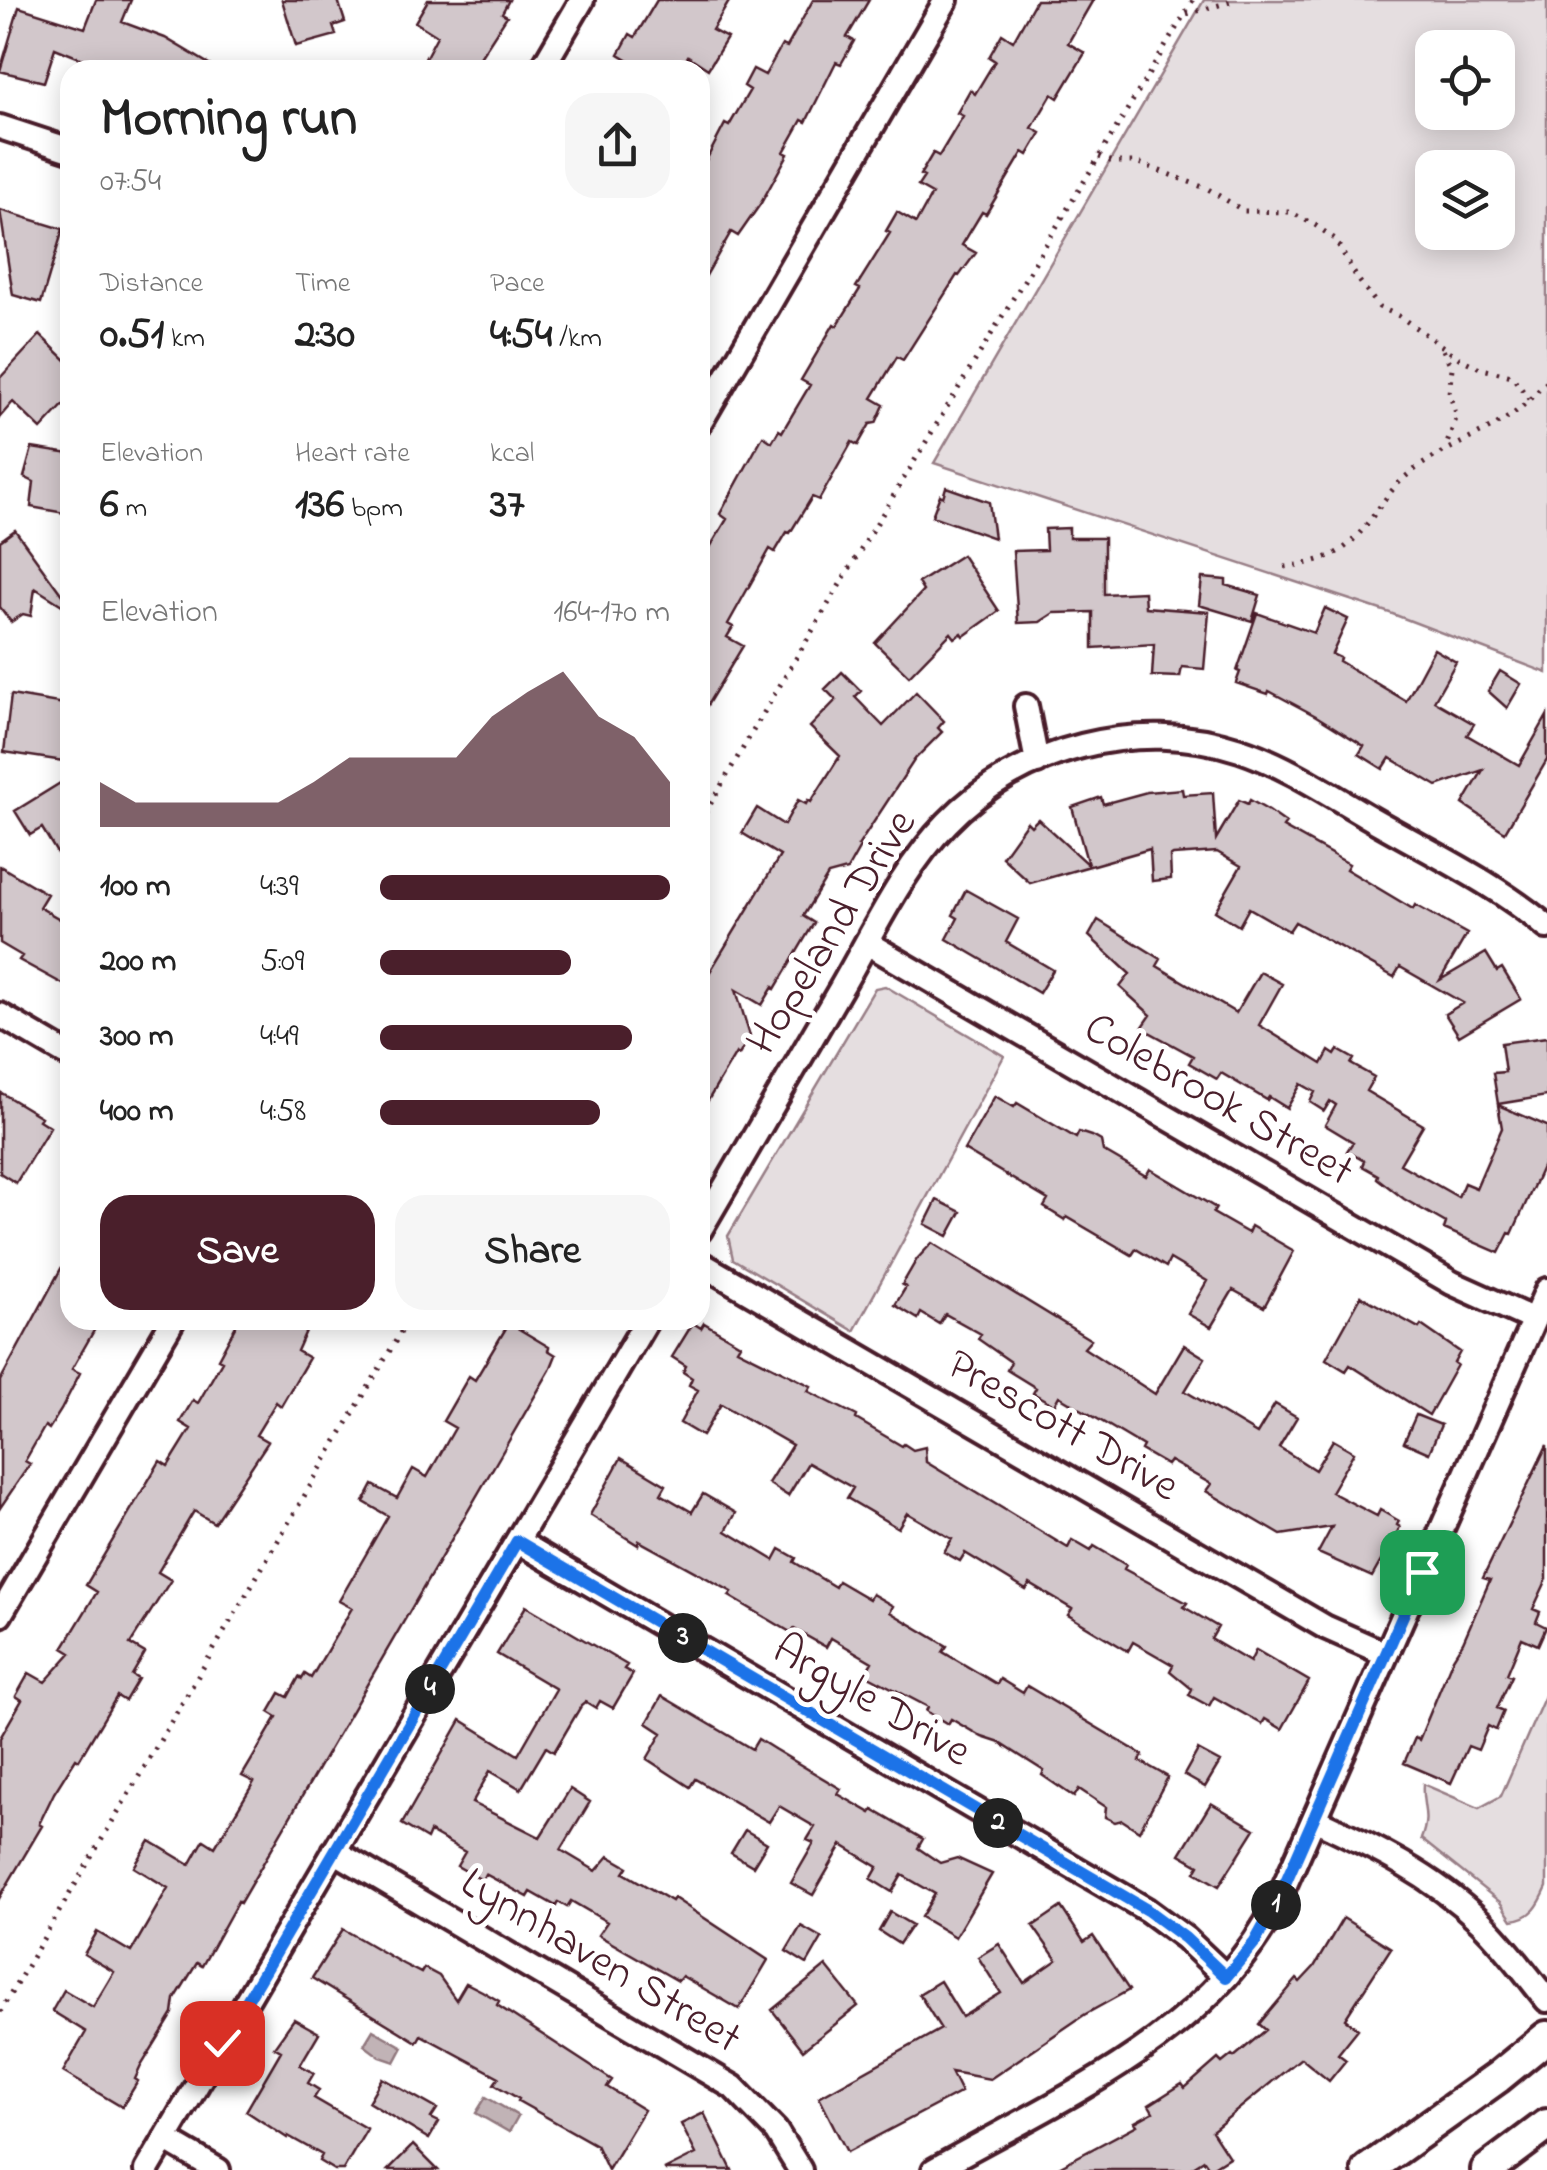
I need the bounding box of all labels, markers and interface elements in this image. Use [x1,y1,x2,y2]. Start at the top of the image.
map controls [1415,30,1515,250]
button: locate [1415,30,1515,130]
text: Morning run [100,81,357,161]
button: share [565,93,670,198]
button: layers [1415,150,1515,250]
text: 07:54 [100,159,161,206]
text: Distance [100,264,203,305]
text: Time [295,264,350,305]
text: Pace [490,264,545,305]
text: 0.51 [100,305,164,366]
text: 2:30 [295,305,355,366]
text: 4:54 [490,305,552,366]
text: km [164,319,205,360]
text: /km [552,319,602,360]
text: Elevation [100,434,203,475]
text: Heart rate [295,434,410,475]
text: kcal [490,434,535,475]
text: 6 [100,475,118,536]
text: 136 [295,475,344,536]
text: 37 [490,475,525,536]
text: m [118,489,147,530]
text: bpm [344,489,403,530]
text: Elevation [100,590,218,637]
text: 164–170 m [553,590,670,637]
street label: Hopeland Drive [731,797,935,1069]
text: 100 m [100,864,171,911]
text: 4:39 [260,864,299,911]
text: 200 m [100,939,176,986]
text: 5:09 [260,939,304,986]
street label: Colebrook Street [1071,997,1365,1205]
text: 300 m [100,1014,174,1061]
text: 4:49 [260,1014,299,1061]
text: 400 m [100,1089,174,1136]
text: 4:58 [260,1089,306,1136]
button: Save [100,1195,375,1310]
button: Share [395,1195,670,1310]
street label: Prescott Drive [933,1334,1191,1521]
pin [1380,1530,1465,1615]
icon: arrive [1395,1545,1450,1600]
pin: 3 [658,1613,708,1663]
text: 3 [677,1617,689,1658]
street label: Argyle Drive [759,1618,983,1787]
pin: 4 [405,1664,455,1714]
text: 4 [424,1668,436,1709]
pin: 2 [973,1798,1023,1848]
text: 2 [991,1802,1005,1843]
street label: Lynnhaven Street [447,1852,753,2072]
pin: 1 [1251,1880,1301,1930]
text: 1 [1272,1884,1280,1925]
pin [180,2001,265,2086]
icon: check [195,2016,250,2071]

